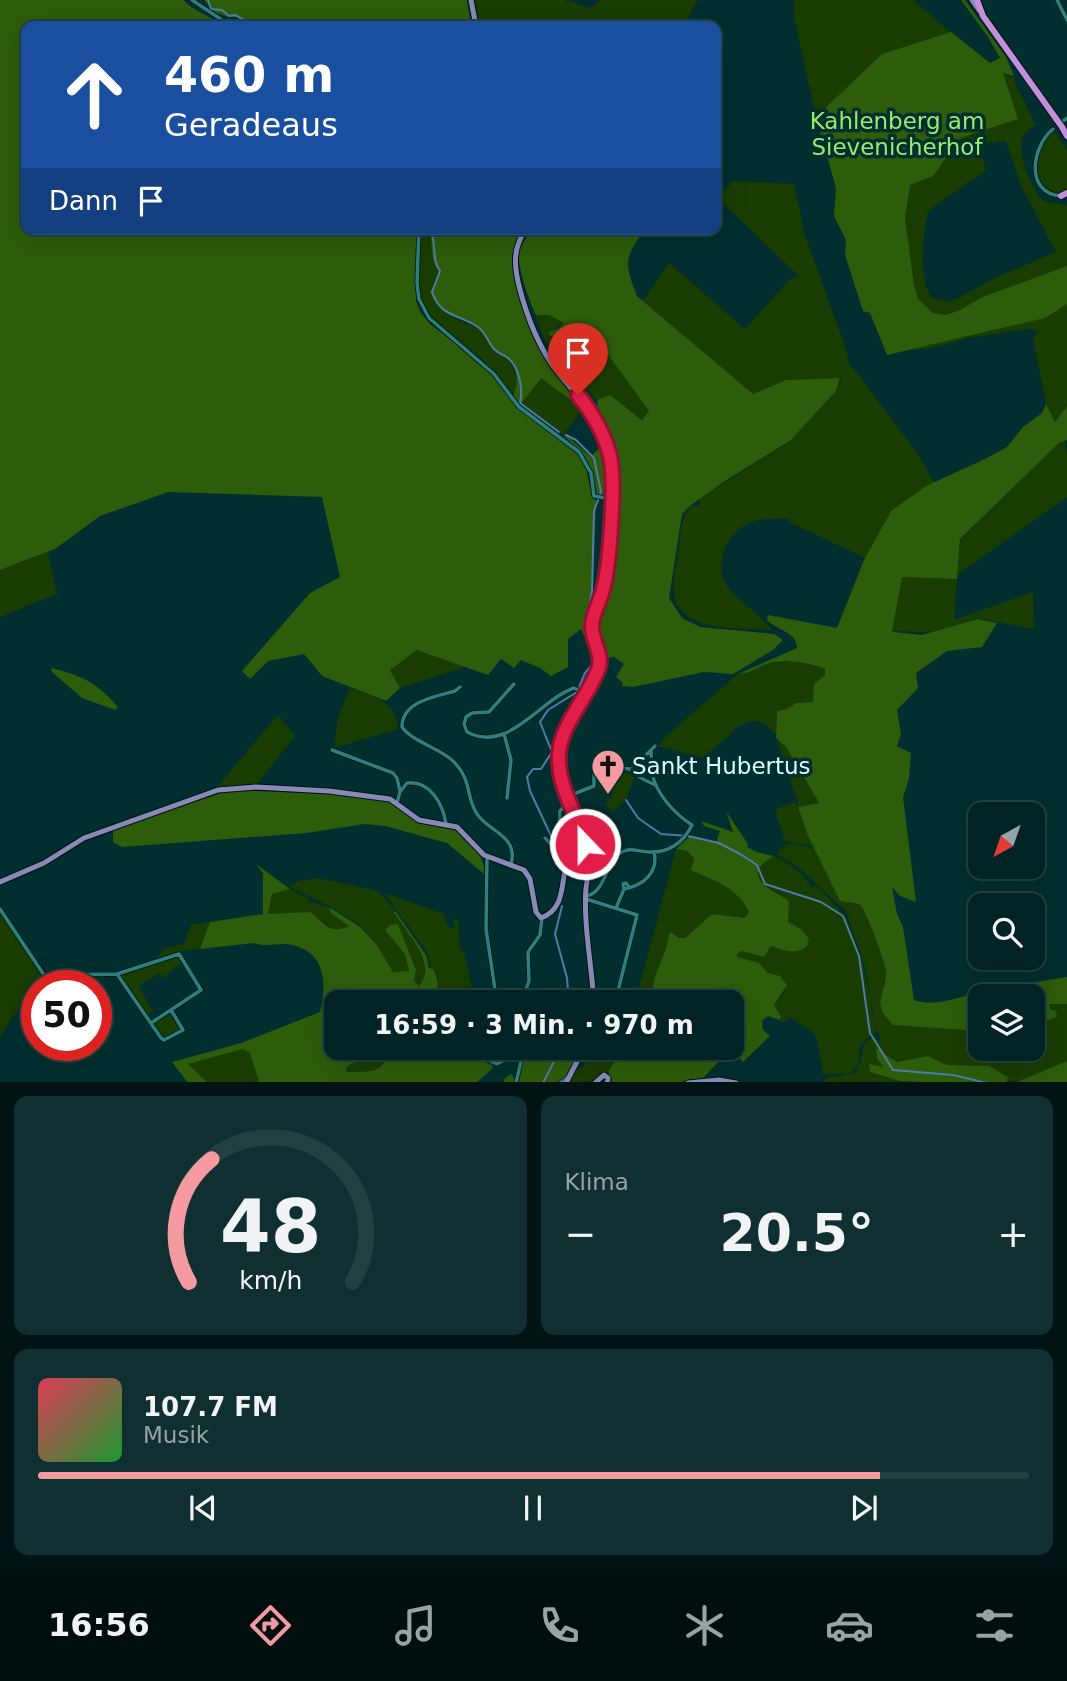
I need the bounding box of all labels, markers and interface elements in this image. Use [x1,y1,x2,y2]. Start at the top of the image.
text: 460 m [164,47,334,104]
icon: ahead [49,49,140,140]
text: Geradeaus [164,106,338,144]
park label: Kahlenberg am Sievenicherhof [810,108,984,160]
icon: arrive [132,182,170,220]
text: Dann [49,186,118,216]
pin [548,323,608,395]
icon: arrive [559,334,597,372]
church icon: Sankt Hubertus [589,747,627,796]
place label: Sankt Hubertus [632,753,811,779]
north arrow [968,802,1045,878]
map controls [968,802,1045,1061]
position arrow [548,807,622,881]
button: search [968,893,1045,970]
speed limit sign: 50 [21,970,112,1061]
button: layers [968,984,1045,1061]
text: 16:59 · 3 Min. · 970 m [374,1010,694,1040]
text: Klima [565,1169,629,1195]
text: 48 [220,1184,321,1269]
text: 20.5° [720,1203,874,1263]
text: − [565,1212,596,1256]
text: + [997,1212,1029,1256]
text: km/h [239,1265,302,1294]
text: 107.7 FM [143,1392,278,1422]
text: Musik [143,1422,209,1448]
icon: previous [184,1489,222,1527]
icon: pause [514,1489,552,1527]
icon: next [845,1489,883,1527]
icon: directions [246,1601,295,1650]
icon: music [391,1601,440,1650]
icon: phone [535,1601,584,1650]
icon: climate [680,1601,729,1650]
icon: car [825,1601,874,1650]
icon: filters [970,1601,1019,1650]
text: 16:56 [48,1606,150,1644]

